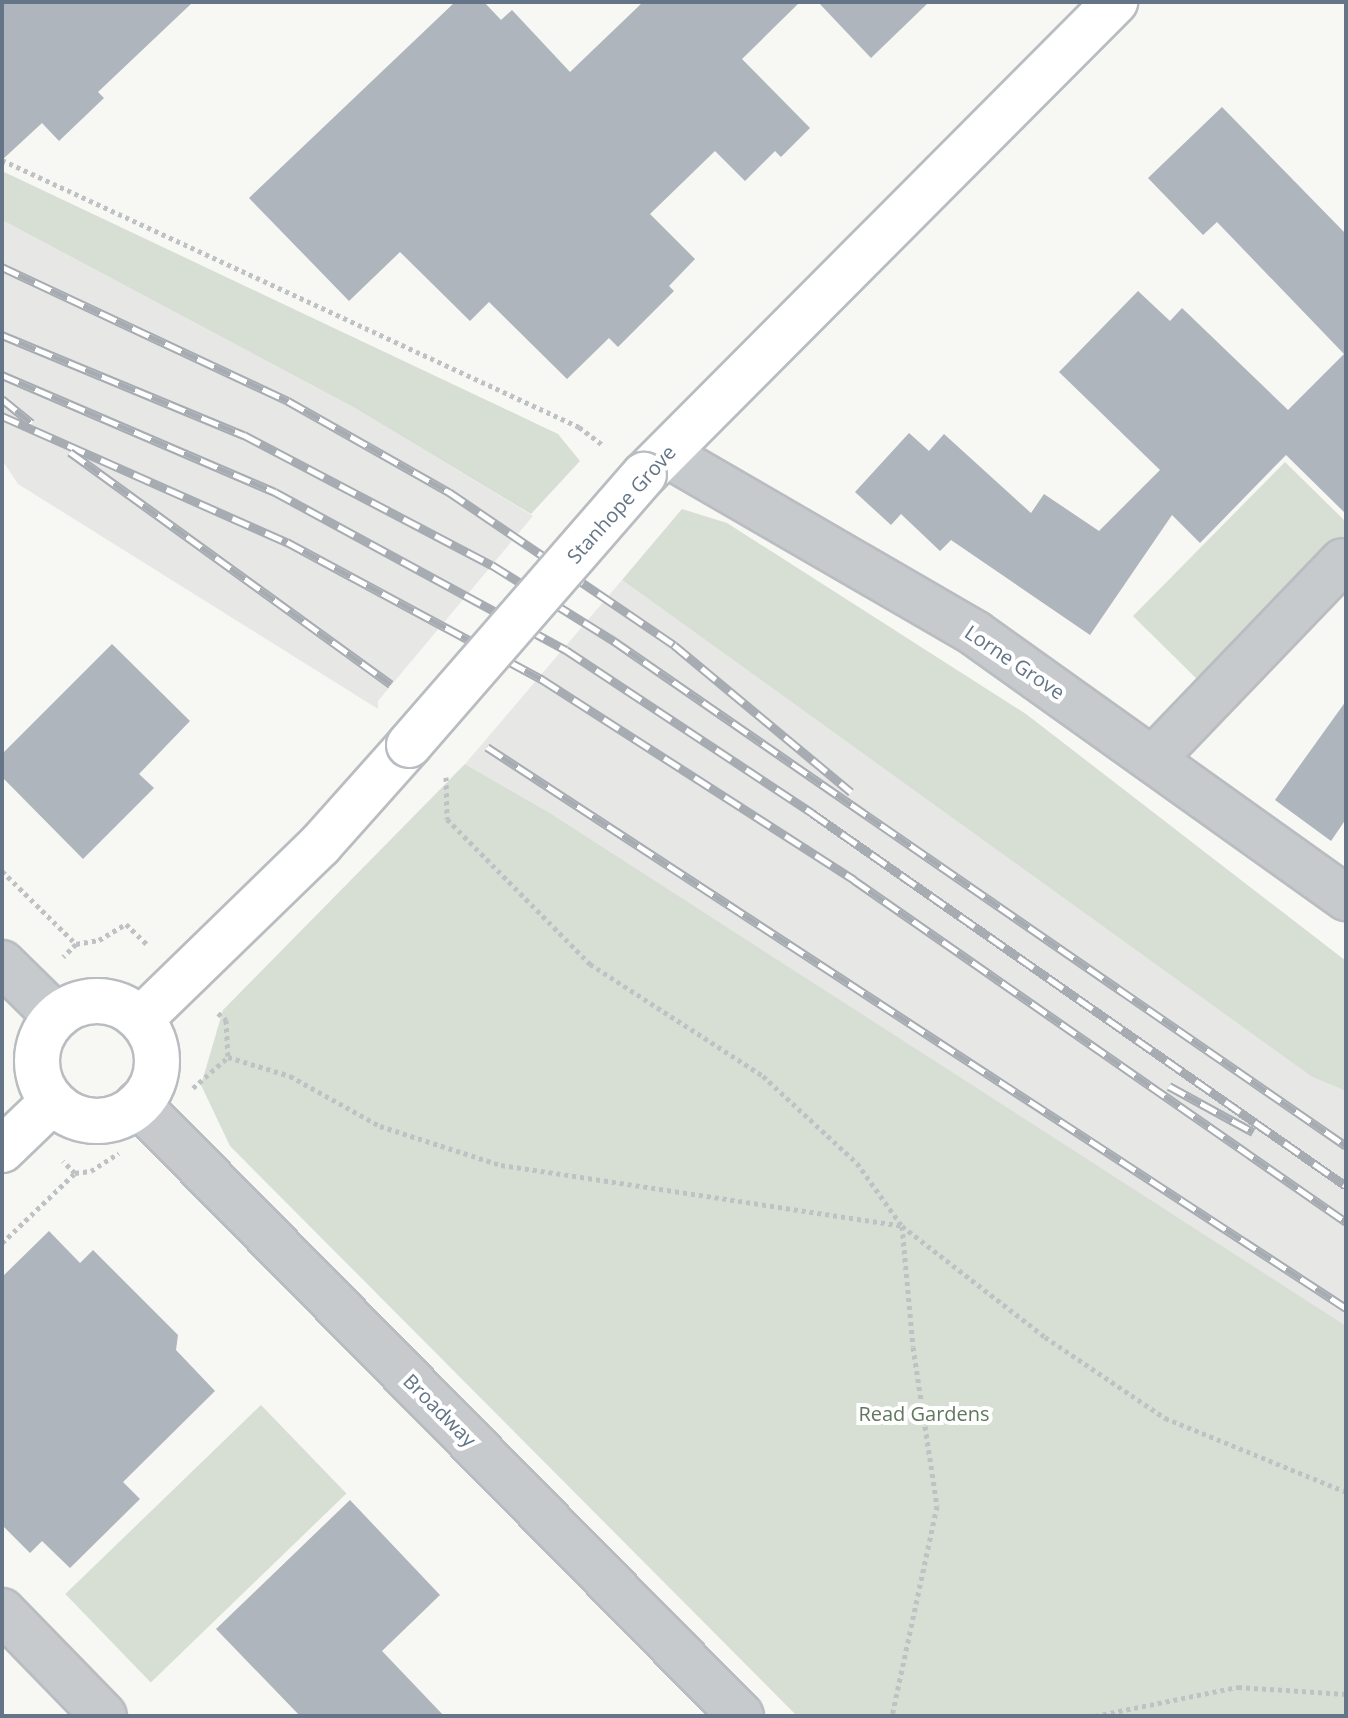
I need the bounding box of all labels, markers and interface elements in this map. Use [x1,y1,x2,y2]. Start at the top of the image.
street label: Stanhope Grove [562,440,680,568]
street label: Lorne Grove [960,620,1070,704]
street label: Broadway [399,1369,481,1451]
park label: Read Gardens [858,1401,990,1425]

